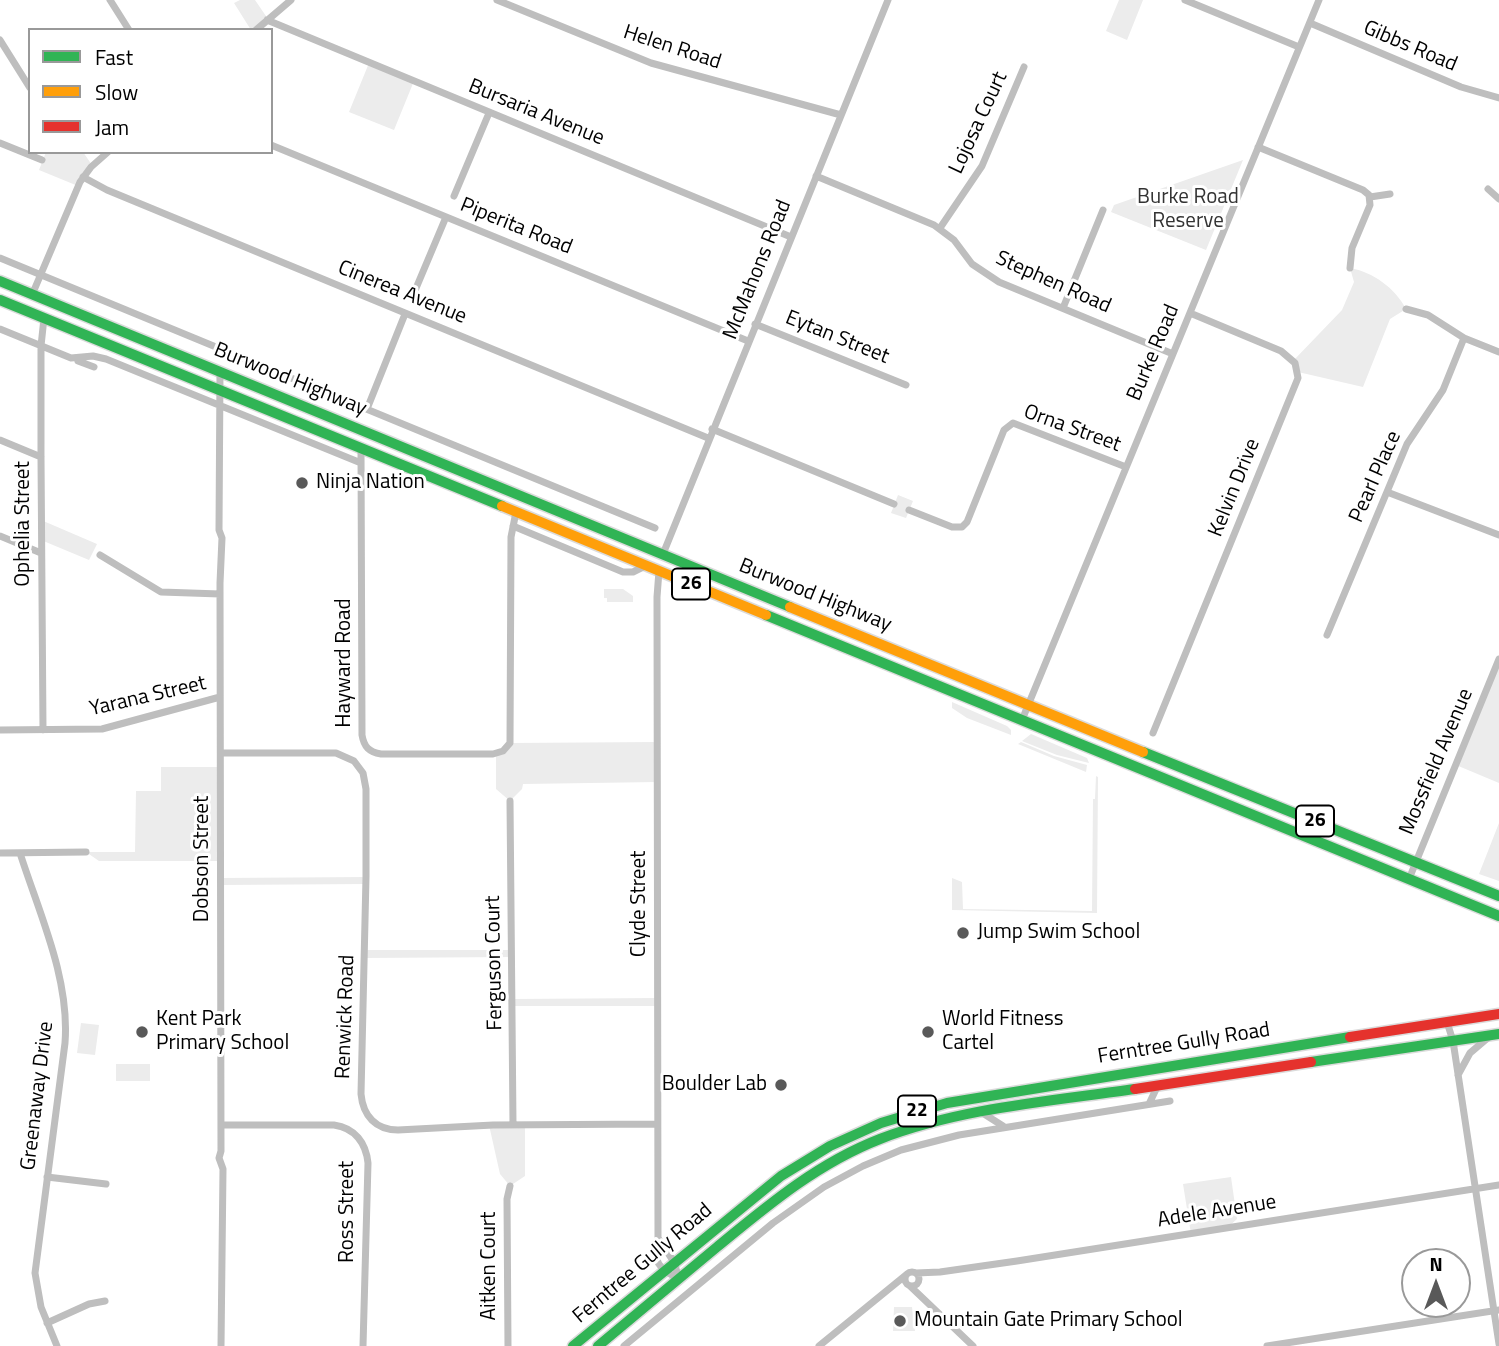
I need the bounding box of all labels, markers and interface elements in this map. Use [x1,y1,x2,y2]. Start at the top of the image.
street label: Gibbs Road [1359,16,1461,78]
street label: Helen Road [620,20,724,76]
legend [28,28,273,154]
text: Fast [95,41,133,73]
street label: Lojosa Court [944,68,1014,178]
street label: Bursaria Avenue [464,74,608,152]
text: Slow [95,76,138,108]
text: Jam [95,111,129,143]
park label: Burke Road Reserve [1137,185,1239,235]
street label: Piperita Road [456,193,576,261]
street label: McMahons Road [719,197,797,343]
street label: Stephen Road [991,246,1115,320]
street label: Cinerea Avenue [334,256,470,330]
street label: Burke Road [1123,301,1185,405]
street label: Eytan Street [782,306,892,370]
street label: Burwood Highway [210,338,370,422]
street label: Orna Street [1020,400,1124,458]
street label: Pearl Place [1345,427,1407,527]
street label: Kelvin Drive [1204,435,1266,541]
street label: Ophelia Street [11,461,37,587]
place label: Ninja Nation [316,470,425,496]
marker: Ninja Nation [294,475,310,491]
street label: Burwood Highway [735,554,895,638]
road number: 26 [672,568,710,600]
street label: Hayward Road [332,598,358,728]
street label: Yarana Street [87,671,209,723]
street label: Mossfield Avenue [1395,685,1479,839]
street label: Dobson Street [190,796,216,922]
road number: 26 [1296,806,1334,836]
street label: Clyde Street [627,851,653,957]
street label: Ferguson Court [481,895,509,1031]
place label: Jump Swim School [977,920,1140,946]
marker: Jump Swim School [955,925,971,941]
street label: Renwick Road [331,954,361,1080]
place label: Kent Park Primary School [156,1007,289,1057]
place label: World Fitness Cartel [942,1007,1064,1057]
street label: Ferntree Gully Road [1096,1018,1272,1070]
street label: Greenaway Drive [16,1020,60,1172]
marker: Kent Park Primary School [134,1024,150,1040]
marker: World Fitness Cartel [920,1024,936,1040]
place label: Boulder Lab [662,1072,767,1098]
marker: Boulder Lab [773,1077,789,1093]
road number: 22 [898,1096,936,1126]
street label: Ross Street [335,1161,361,1263]
street label: Adele Avenue [1156,1190,1278,1234]
street label: Ferntree Gully Road [568,1198,718,1330]
street label: Aitken Court [477,1212,503,1320]
north arrow [1401,1248,1471,1318]
text: N [1429,1249,1443,1278]
place label: Mountain Gate Primary School [914,1308,1183,1334]
marker: Mountain Gate Primary School [892,1313,908,1329]

